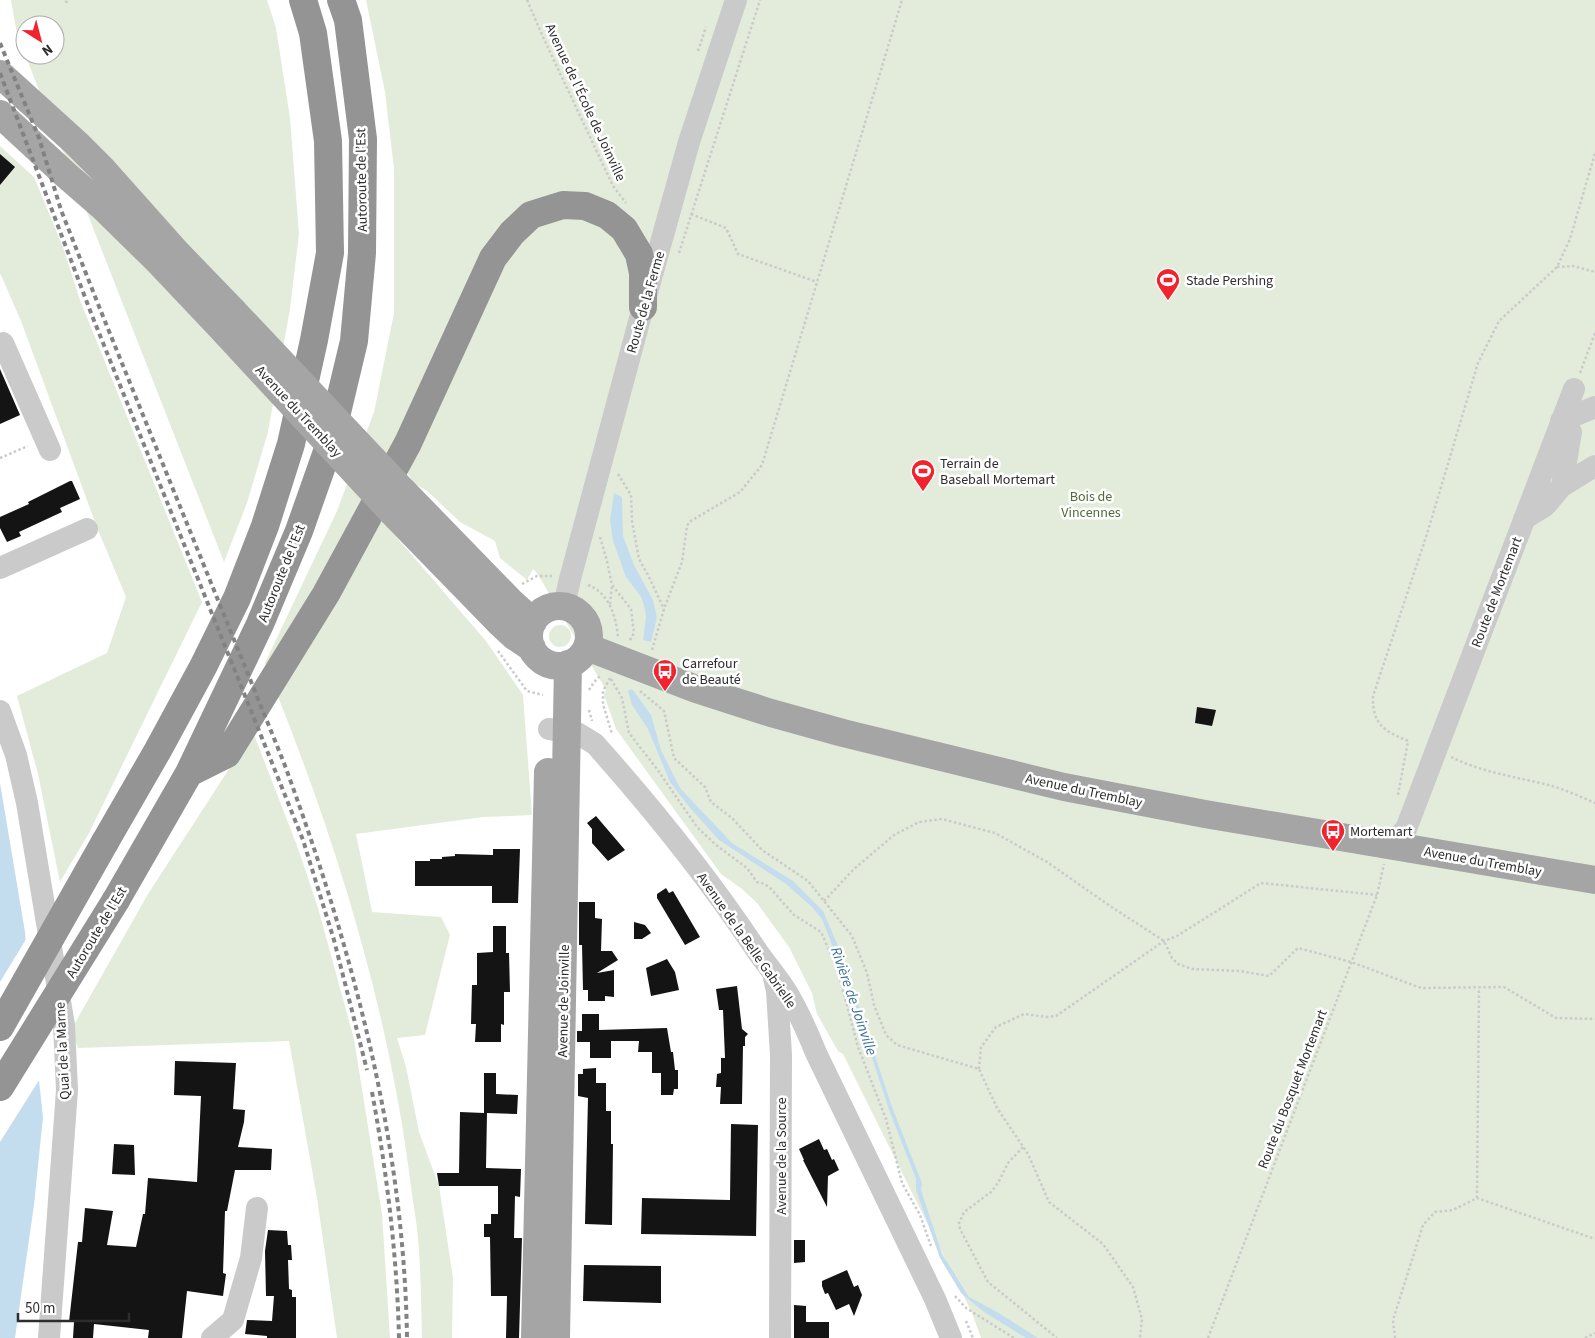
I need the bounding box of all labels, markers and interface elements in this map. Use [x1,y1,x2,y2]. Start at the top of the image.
north arrow [15,15,65,65]
street label: Avenue de l'École de Joinville [540,20,630,185]
text: N [37,39,57,61]
street label: Autoroute de l’Est [351,128,373,232]
street label: Route de la Ferme [622,249,670,356]
sports icon: Stade Pershing [1155,267,1181,301]
place label: Stade Pershing [1186,271,1273,291]
street label: Avenue du Tremblay [250,361,347,462]
place label: Terrain de Baseball Mortemart [940,454,1055,490]
sports icon: Terrain de Baseball Mortemart [910,458,936,492]
park label: Bois de Vincennes [1061,487,1121,523]
street label: Autoroute de l’Est [253,521,311,625]
street label: Route de Mortemart [1467,534,1527,651]
place label: Carrefour de Beauté [682,654,741,690]
bus stop icon: Carrefour de Beauté [652,658,678,692]
street label: Avenue du Tremblay [1023,769,1145,813]
bus stop icon: Mortemart [1320,818,1346,852]
place label: Mortemart [1350,822,1413,842]
street label: Avenue du Tremblay [1422,842,1544,882]
street label: Avenue de la Belle Gabrielle [692,869,801,1013]
street label: Autoroute de l’Est [62,883,132,982]
street label: Avenue de Joinville [553,944,575,1058]
water label: Rivière de Joinville [825,944,882,1058]
street label: Quai de la Marne [50,1002,76,1100]
street label: Route du Bosquet Mortemart [1253,1007,1333,1172]
street label: Avenue de la Source [772,1097,792,1215]
scale bar [18,1290,129,1322]
text: 50 m [25,1298,55,1319]

